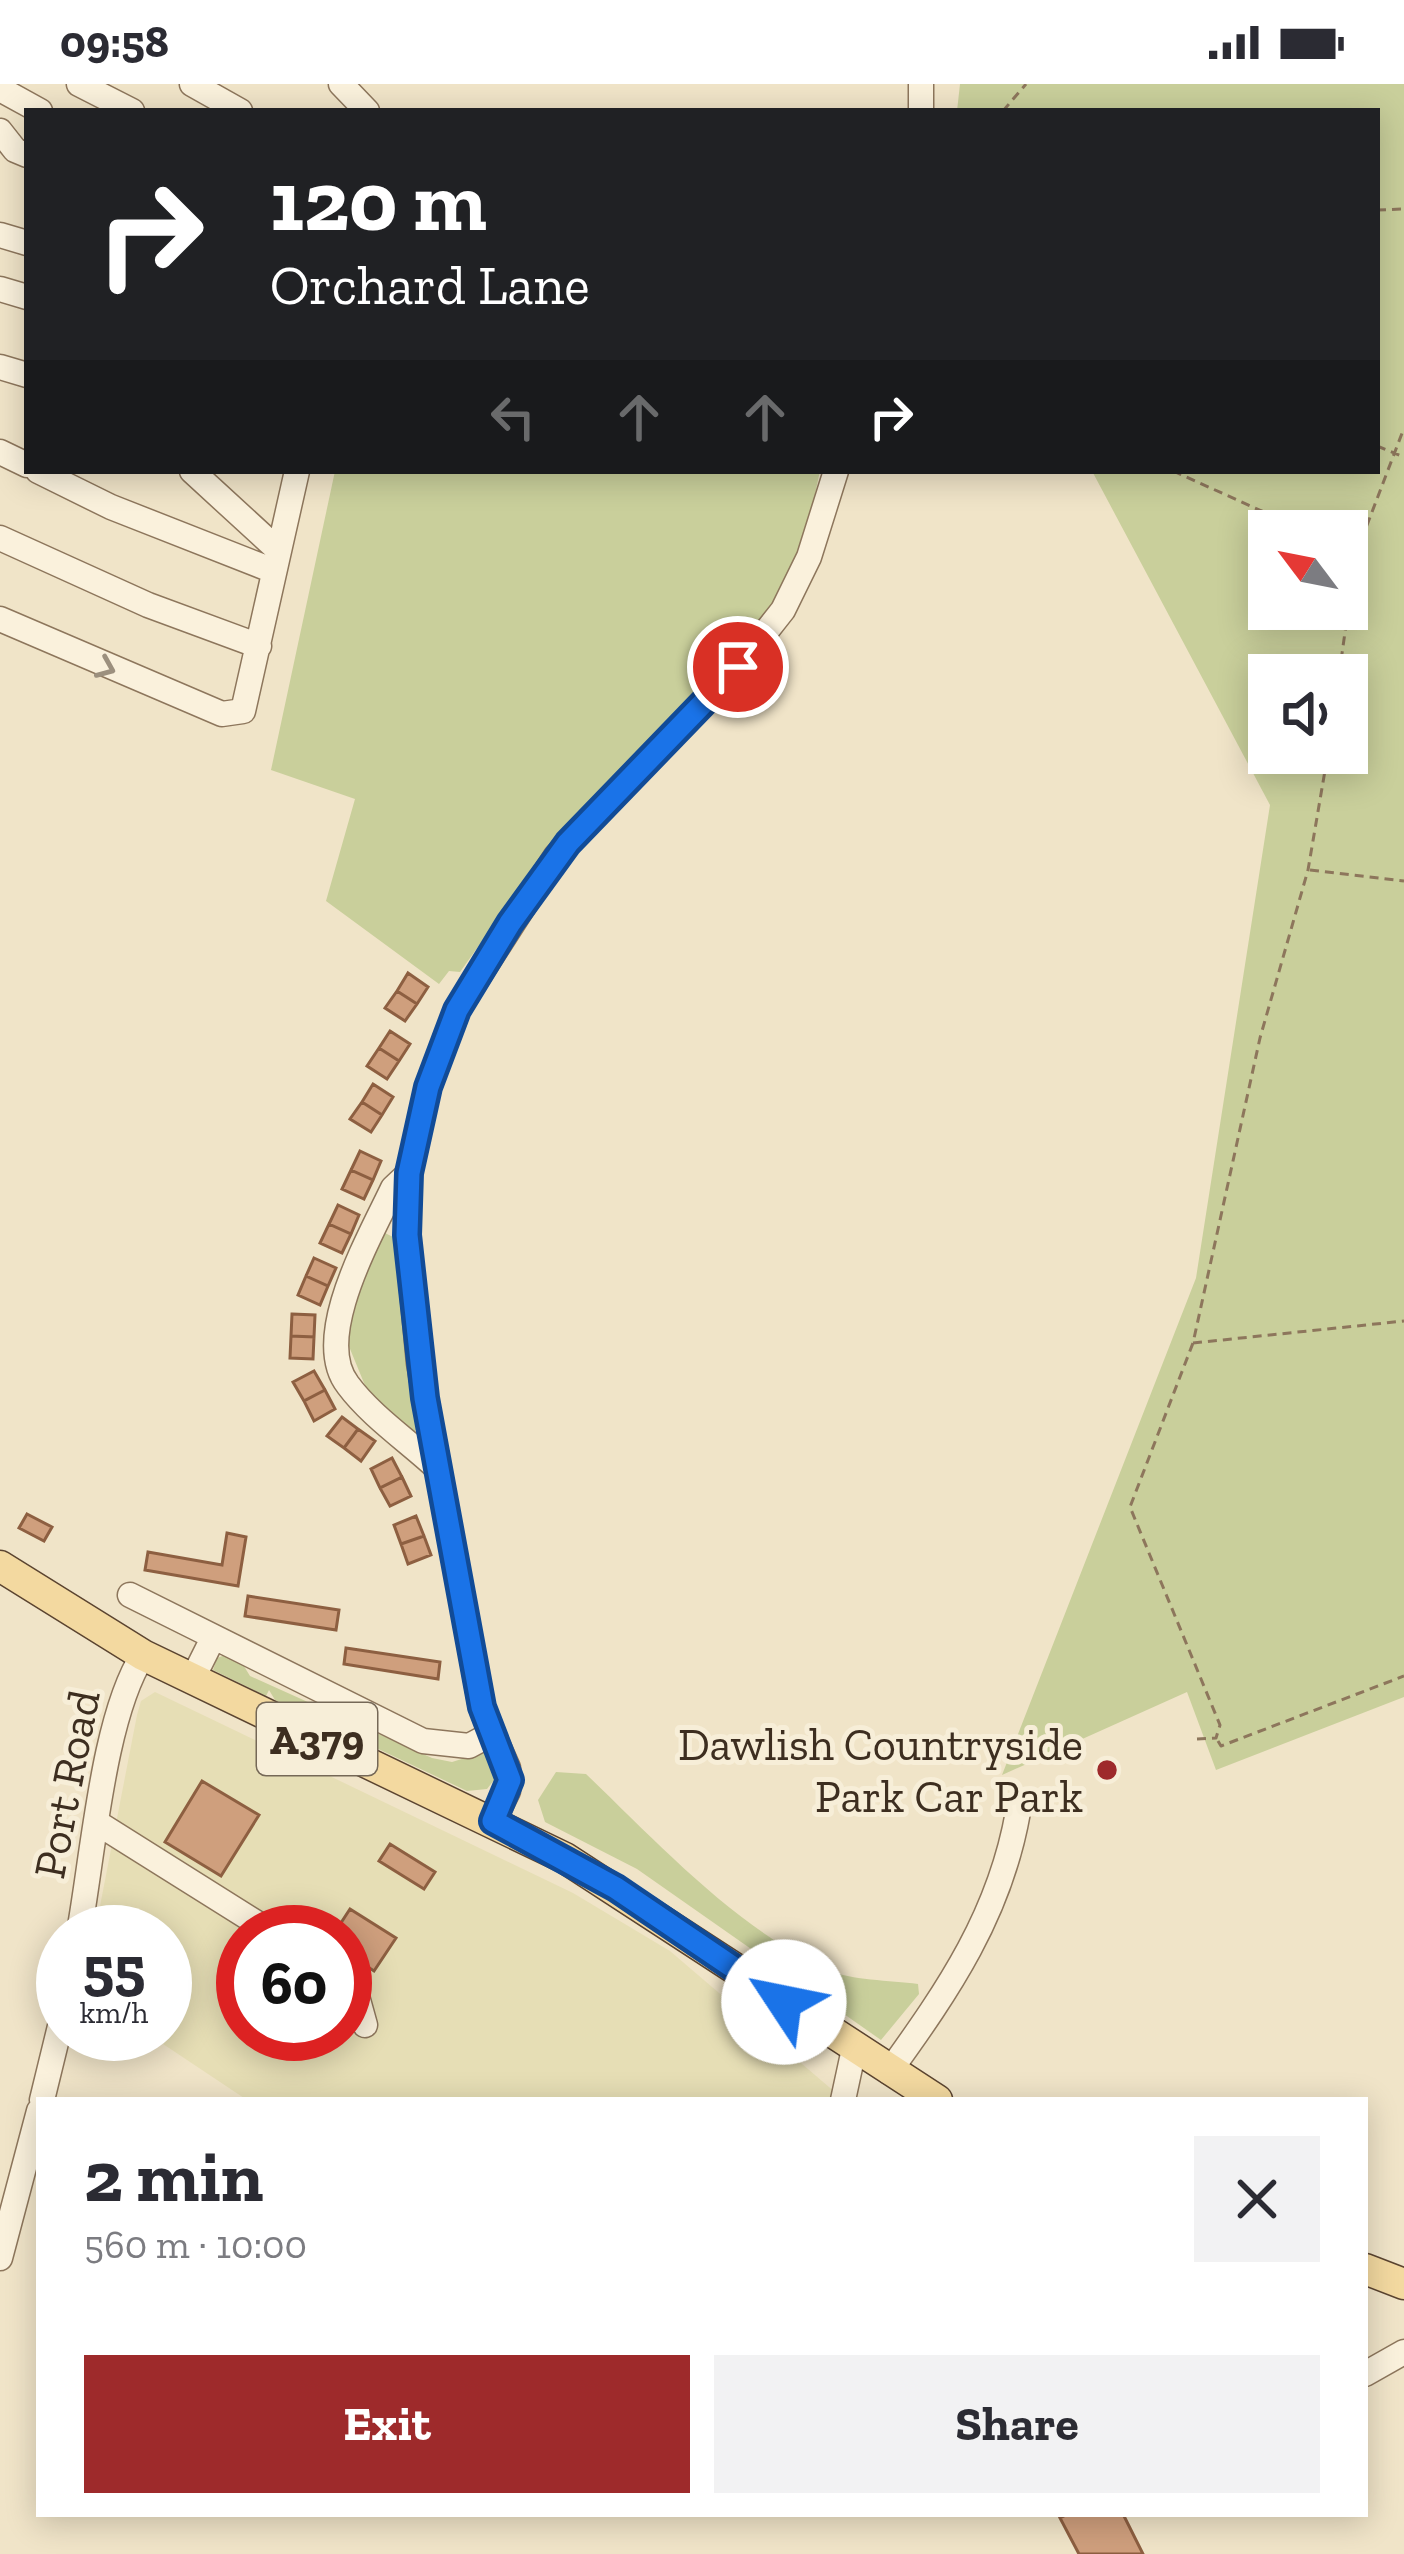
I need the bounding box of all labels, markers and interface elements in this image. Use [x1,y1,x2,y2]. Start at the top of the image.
text: 09:58 [60,15,169,69]
text: 120 m [270,151,487,252]
icon: right [72,156,228,312]
text: Orchard Lane [270,253,590,318]
icon: left [480,384,546,450]
icon: ahead [606,384,672,450]
icon: ahead [732,384,798,450]
icon: right [858,384,924,450]
north arrow [1248,510,1368,630]
map controls [1248,510,1368,774]
pin [687,616,789,718]
icon: arrive [705,634,771,700]
one-way arrow [95,654,116,678]
button: sound [1248,654,1368,774]
street label: Port Road [22,1685,112,1883]
road number: A379 [257,1703,377,1775]
place label: Dawlish Countryside Park Car Park [678,1718,1083,1824]
marker: Dawlish Countryside Park Car Park [1094,1757,1120,1783]
speed limit sign: 60 [216,1905,372,2061]
text: 55 [83,1932,145,2004]
position arrow [721,1939,847,2065]
text: km/h [80,1995,148,2031]
text: 2 min [84,2133,263,2219]
button: close [1194,2136,1320,2262]
text: 560 m · 10:00 [84,2221,307,2268]
button: Exit [84,2355,690,2493]
button: Share [714,2355,1320,2493]

